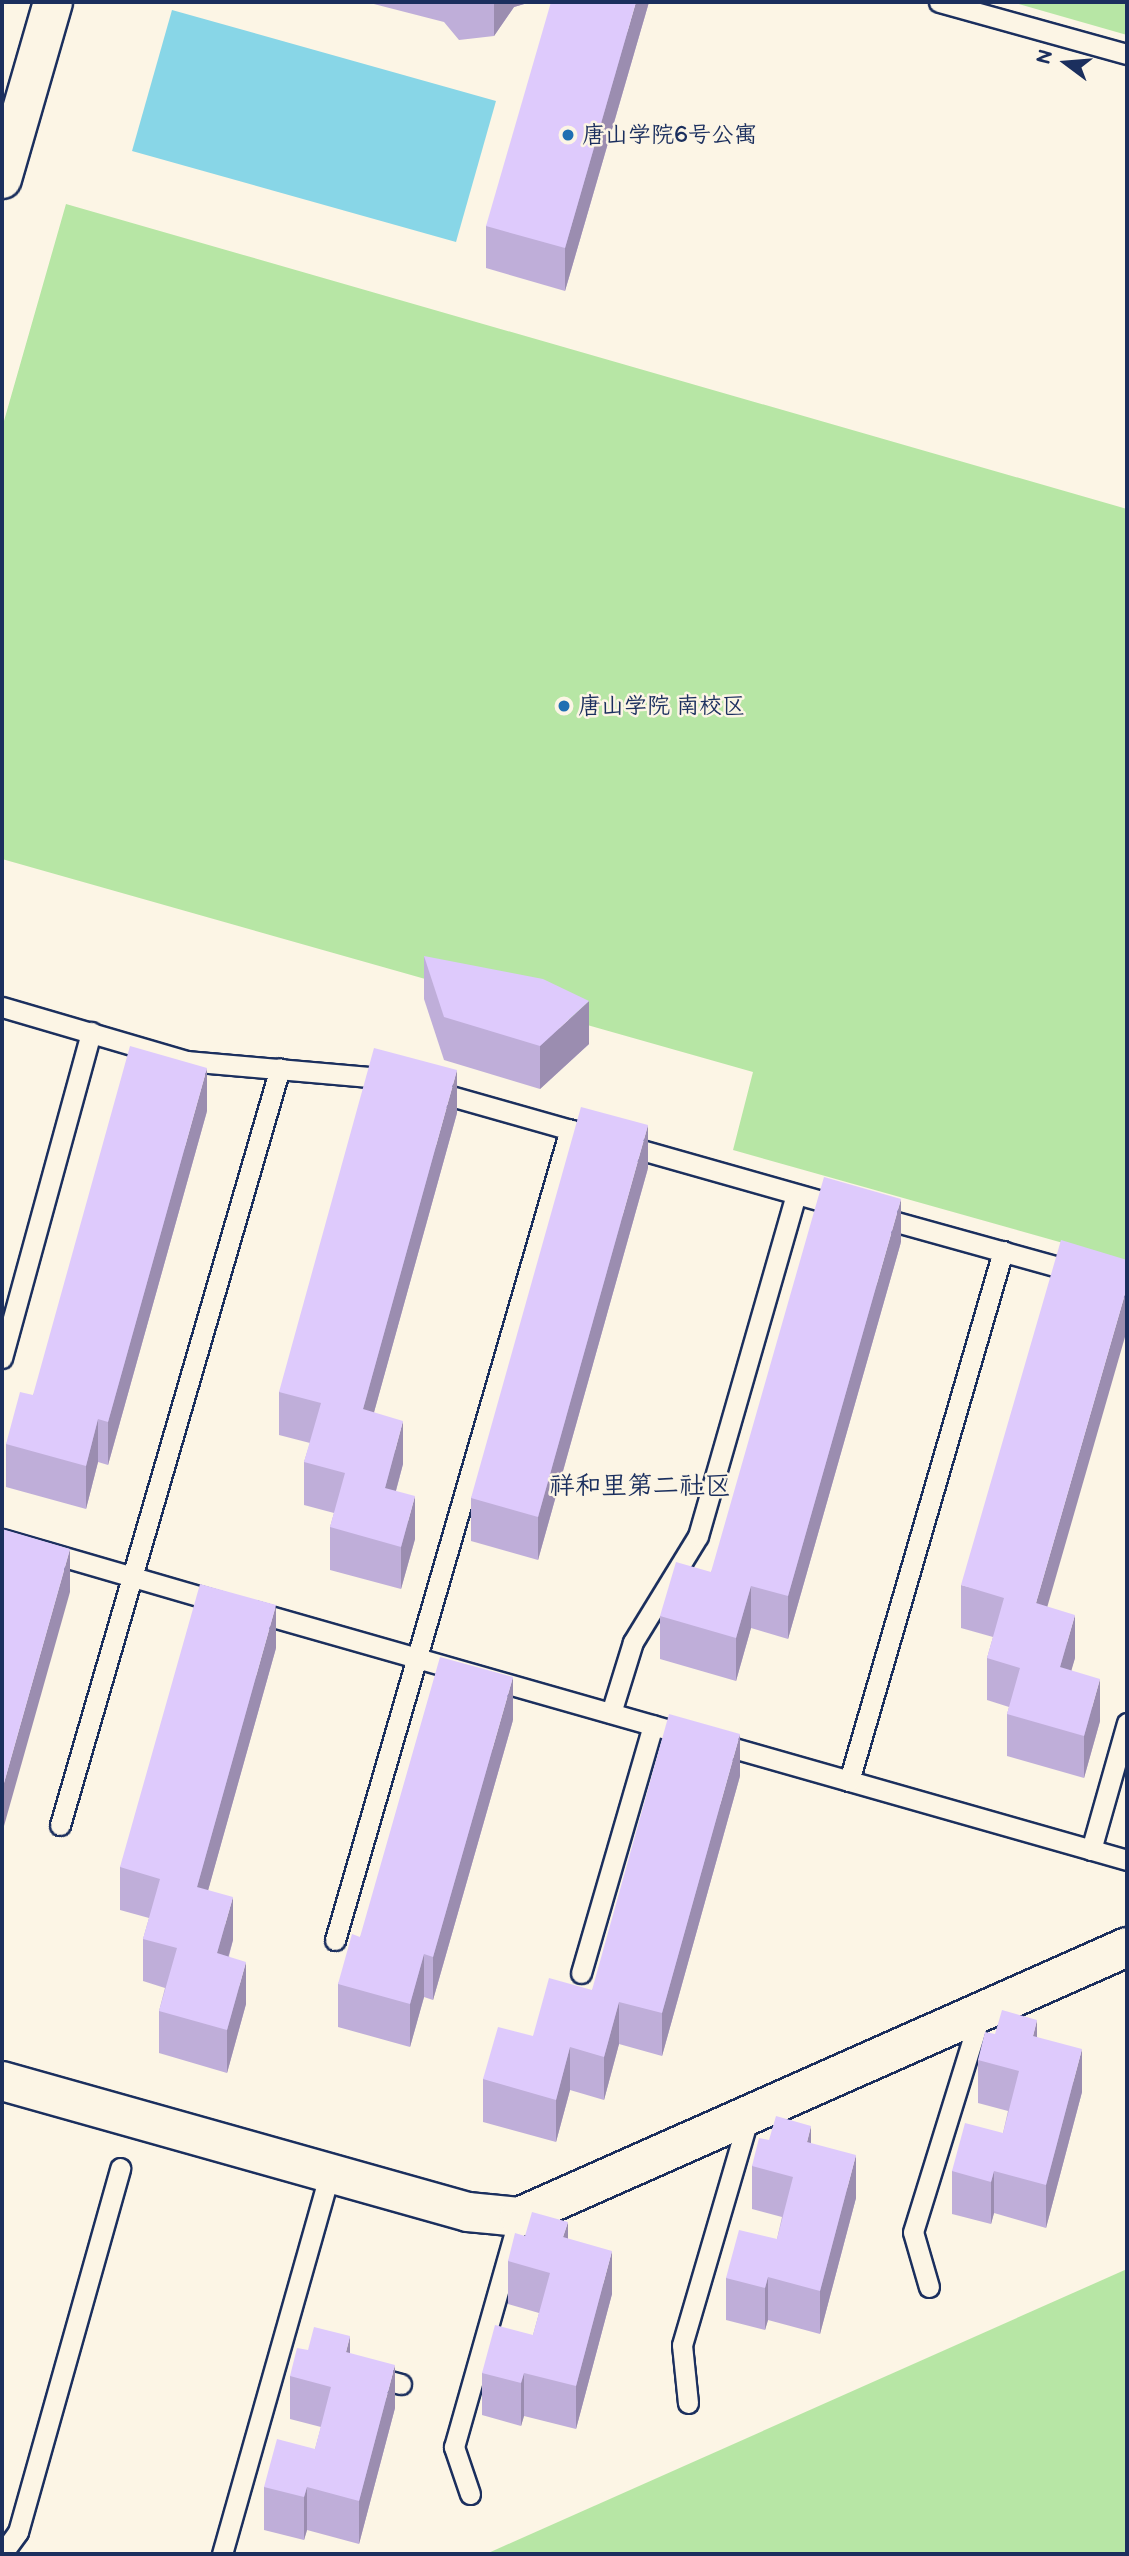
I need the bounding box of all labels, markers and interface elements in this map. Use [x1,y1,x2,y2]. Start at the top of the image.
north arrow [1031,28,1101,98]
text: N [1032,47,1058,67]
place label: 唐山学院6号公寓 [582,121,757,149]
marker: 唐山学院6号公寓 [560,127,576,143]
place label: 唐山学院 南校区 [578,692,745,720]
marker: 唐山学院 南校区 [556,698,572,714]
district label: 祥和里第二社区 [549,1471,731,1503]

